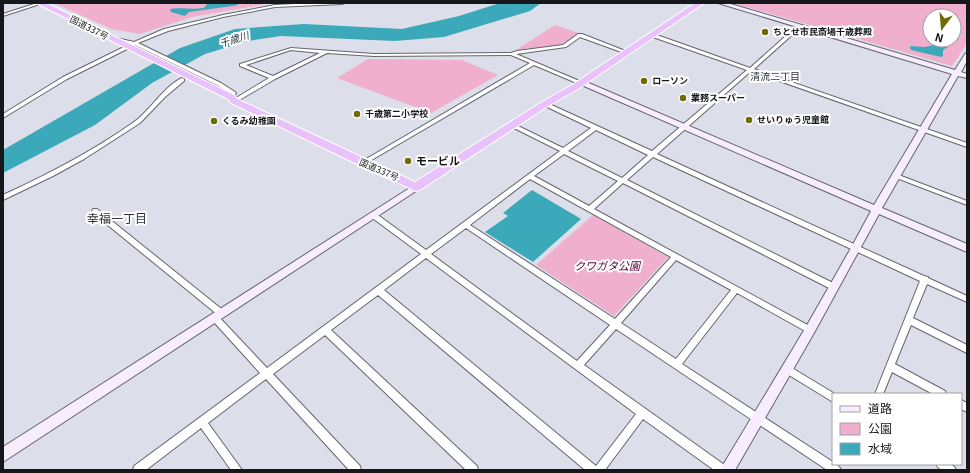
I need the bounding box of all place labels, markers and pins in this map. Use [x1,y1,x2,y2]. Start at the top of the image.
place label: ちとせ市民斎場千歳葬殿 [773,25,872,38]
marker: ちとせ市民斎場千歳葬殿 [760,27,770,37]
place label: ローソン [652,74,688,87]
marker: ローソン [639,76,649,86]
place label: 業務スーパー [691,91,745,104]
marker: 業務スーパー [678,93,688,103]
place label: 千歳第二小学校 [365,107,429,120]
marker: 千歳第二小学校 [352,109,362,119]
place label: せいりゅう児童館 [757,113,829,126]
place label: くるみ幼稚園 [222,114,276,127]
marker: せいりゅう児童館 [744,115,754,125]
marker: くるみ幼稚園 [209,116,219,126]
place label: モービル [416,152,460,168]
marker: モービル [403,156,413,166]

